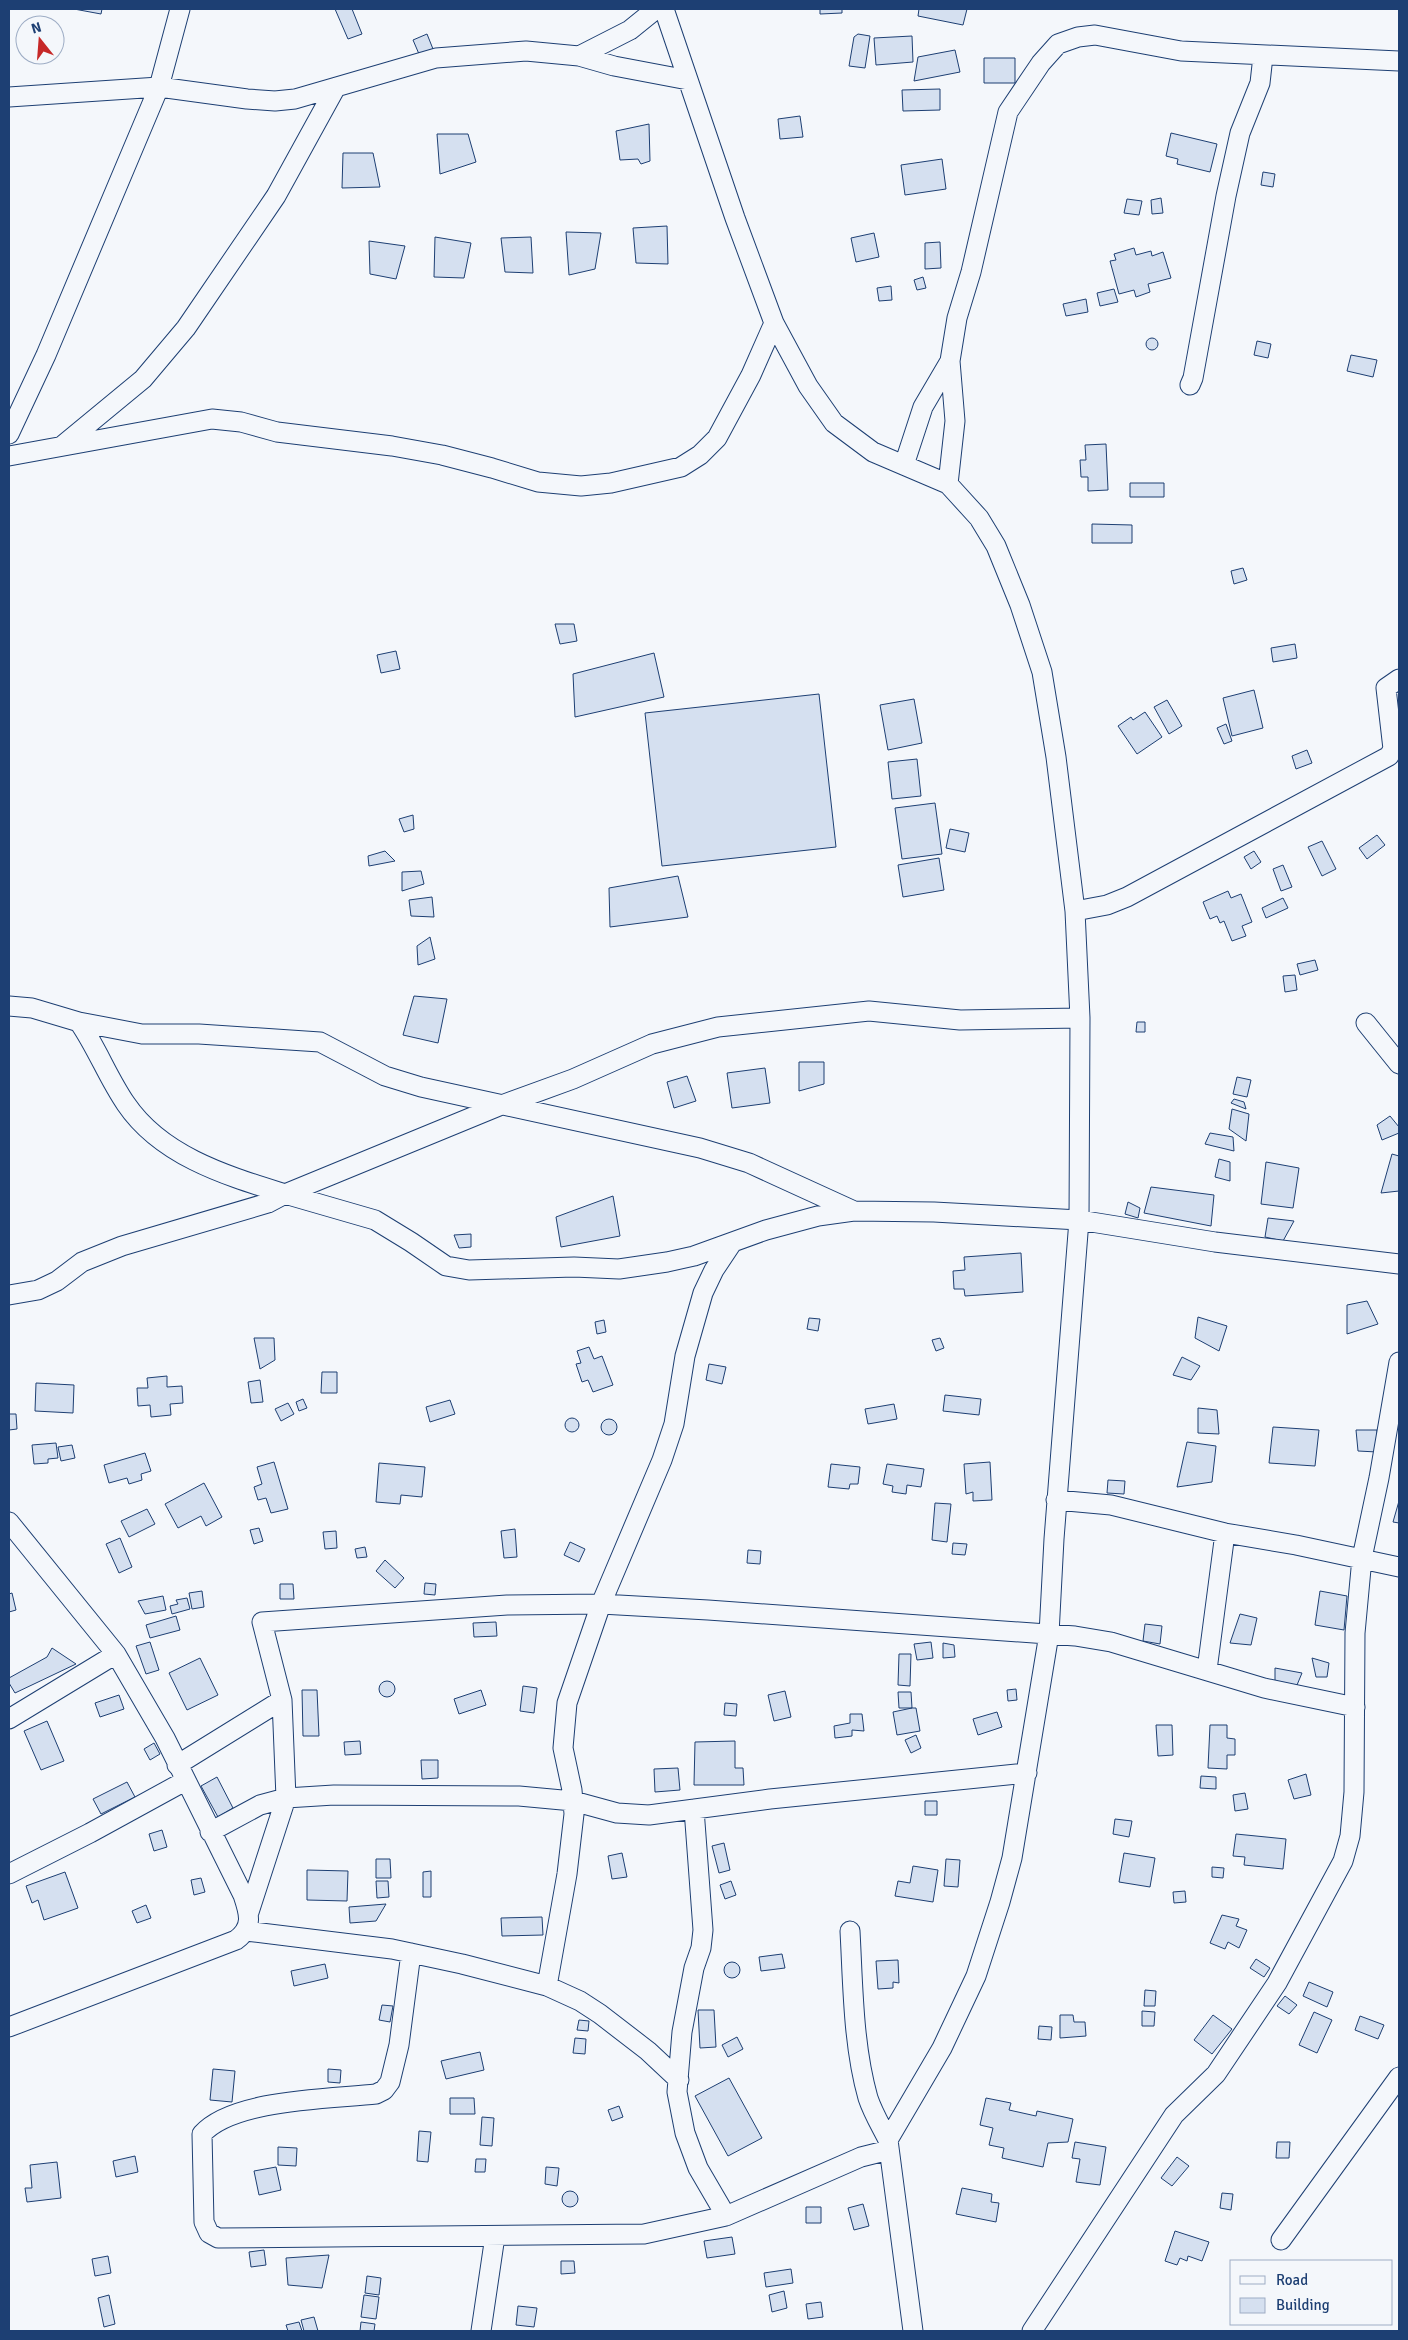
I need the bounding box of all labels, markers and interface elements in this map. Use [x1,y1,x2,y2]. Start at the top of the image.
north arrow [15,15,65,65]
text: N [29,18,43,38]
legend [1230,2260,1393,2325]
text: Road [1276,2271,1308,2289]
text: Building [1276,2296,1330,2314]

